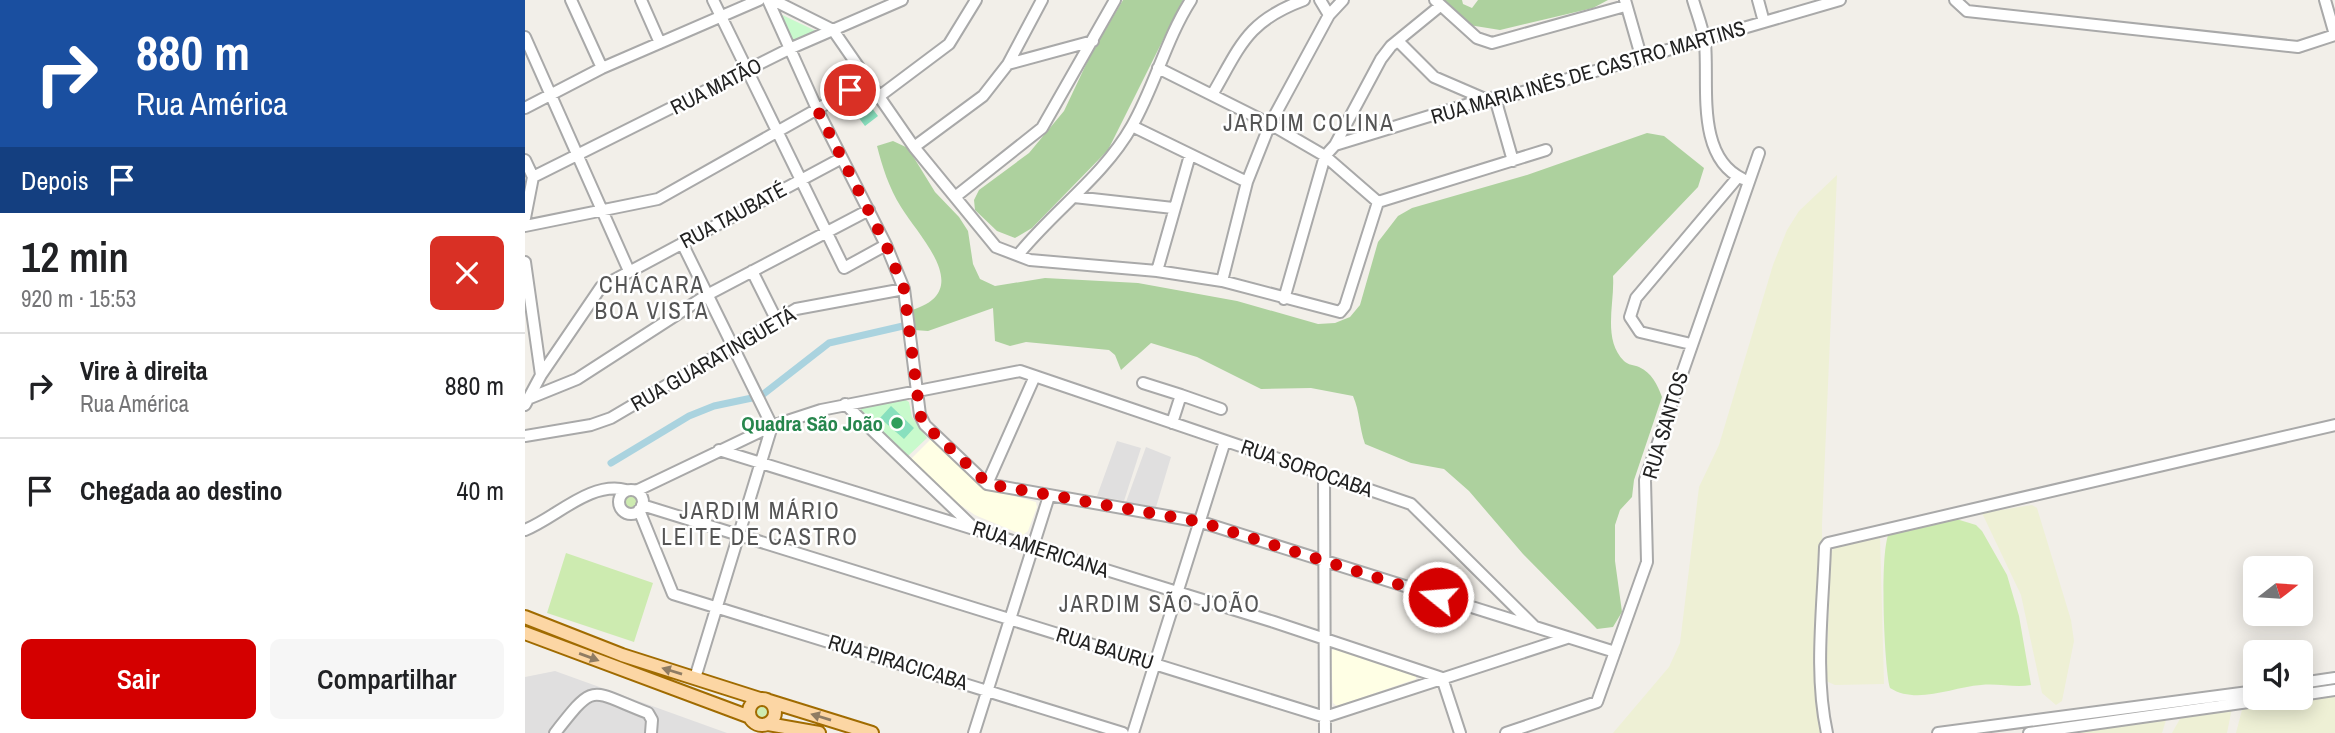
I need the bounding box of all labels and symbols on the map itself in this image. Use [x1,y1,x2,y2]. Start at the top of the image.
street label: RUA MARIA INÊS DE CASTRO MARTINS [1427,13,1749,131]
street label: RUA MATÃO [665,51,767,121]
pin [820,60,880,120]
district label: JARDIM COLINA [1223,107,1395,138]
street label: RUA TAUBATÉ [675,175,791,255]
district label: CHÁCARA BOA VISTA [594,269,710,326]
street label: RUA GUARATINGUETÁ [625,300,801,418]
street label: RUA SANTOS [1635,368,1695,482]
place label: Quadra São João [741,409,883,438]
marker: Quadra São João [889,415,905,431]
street label: RUA SOROCABA [1237,432,1377,504]
district label: JARDIM MÁRIO LEITE DE CASTRO [661,495,859,552]
street label: RUA AMERICANA [969,513,1113,585]
north arrow [2243,556,2313,626]
position arrow [1401,560,1475,634]
district label: JARDIM SÃO JOÃO [1059,588,1261,619]
street label: RUA BAURU [1053,619,1157,677]
street label: RUA PIRACICABA [825,627,972,697]
one-way arrow [578,652,599,663]
one-way arrow [661,665,682,675]
one-way arrow [810,711,831,721]

